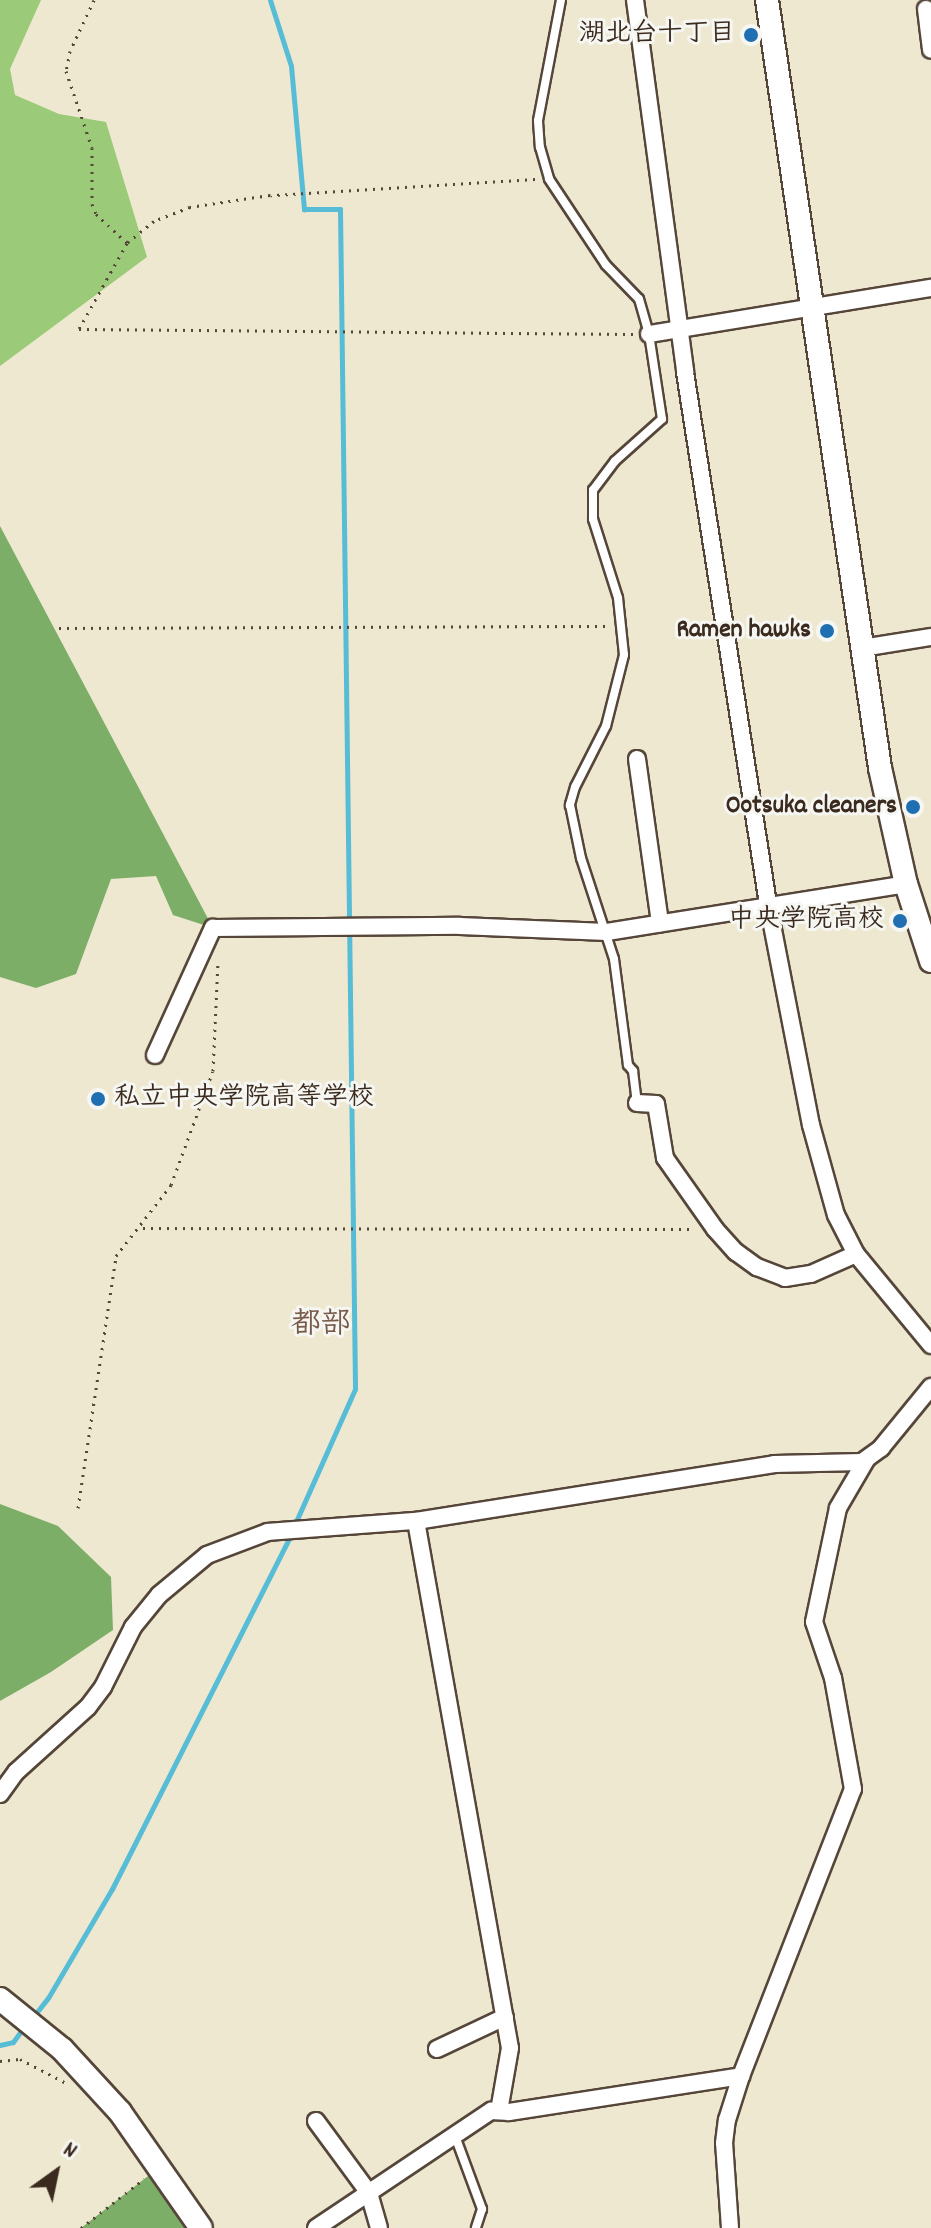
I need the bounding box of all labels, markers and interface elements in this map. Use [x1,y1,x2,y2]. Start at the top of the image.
place label: 湖北台十丁目 [579,19,735,51]
marker: 湖北台十丁目 [742,26,760,44]
place label: Ramen hawks [676,615,811,647]
marker: Ramen hawks [818,622,836,640]
place label: Ootsuka cleaners [726,791,897,823]
marker: Ootsuka cleaners [904,798,922,816]
place label: 中央学院高校 [728,905,884,937]
marker: 中央学院高校 [891,912,909,930]
place label: 私立中央学院高等学校 [114,1083,374,1115]
marker: 私立中央学院高等学校 [89,1090,107,1108]
district label: 都部 [291,1309,351,1345]
north arrow [16,2132,96,2212]
text: N [56,2135,82,2167]

